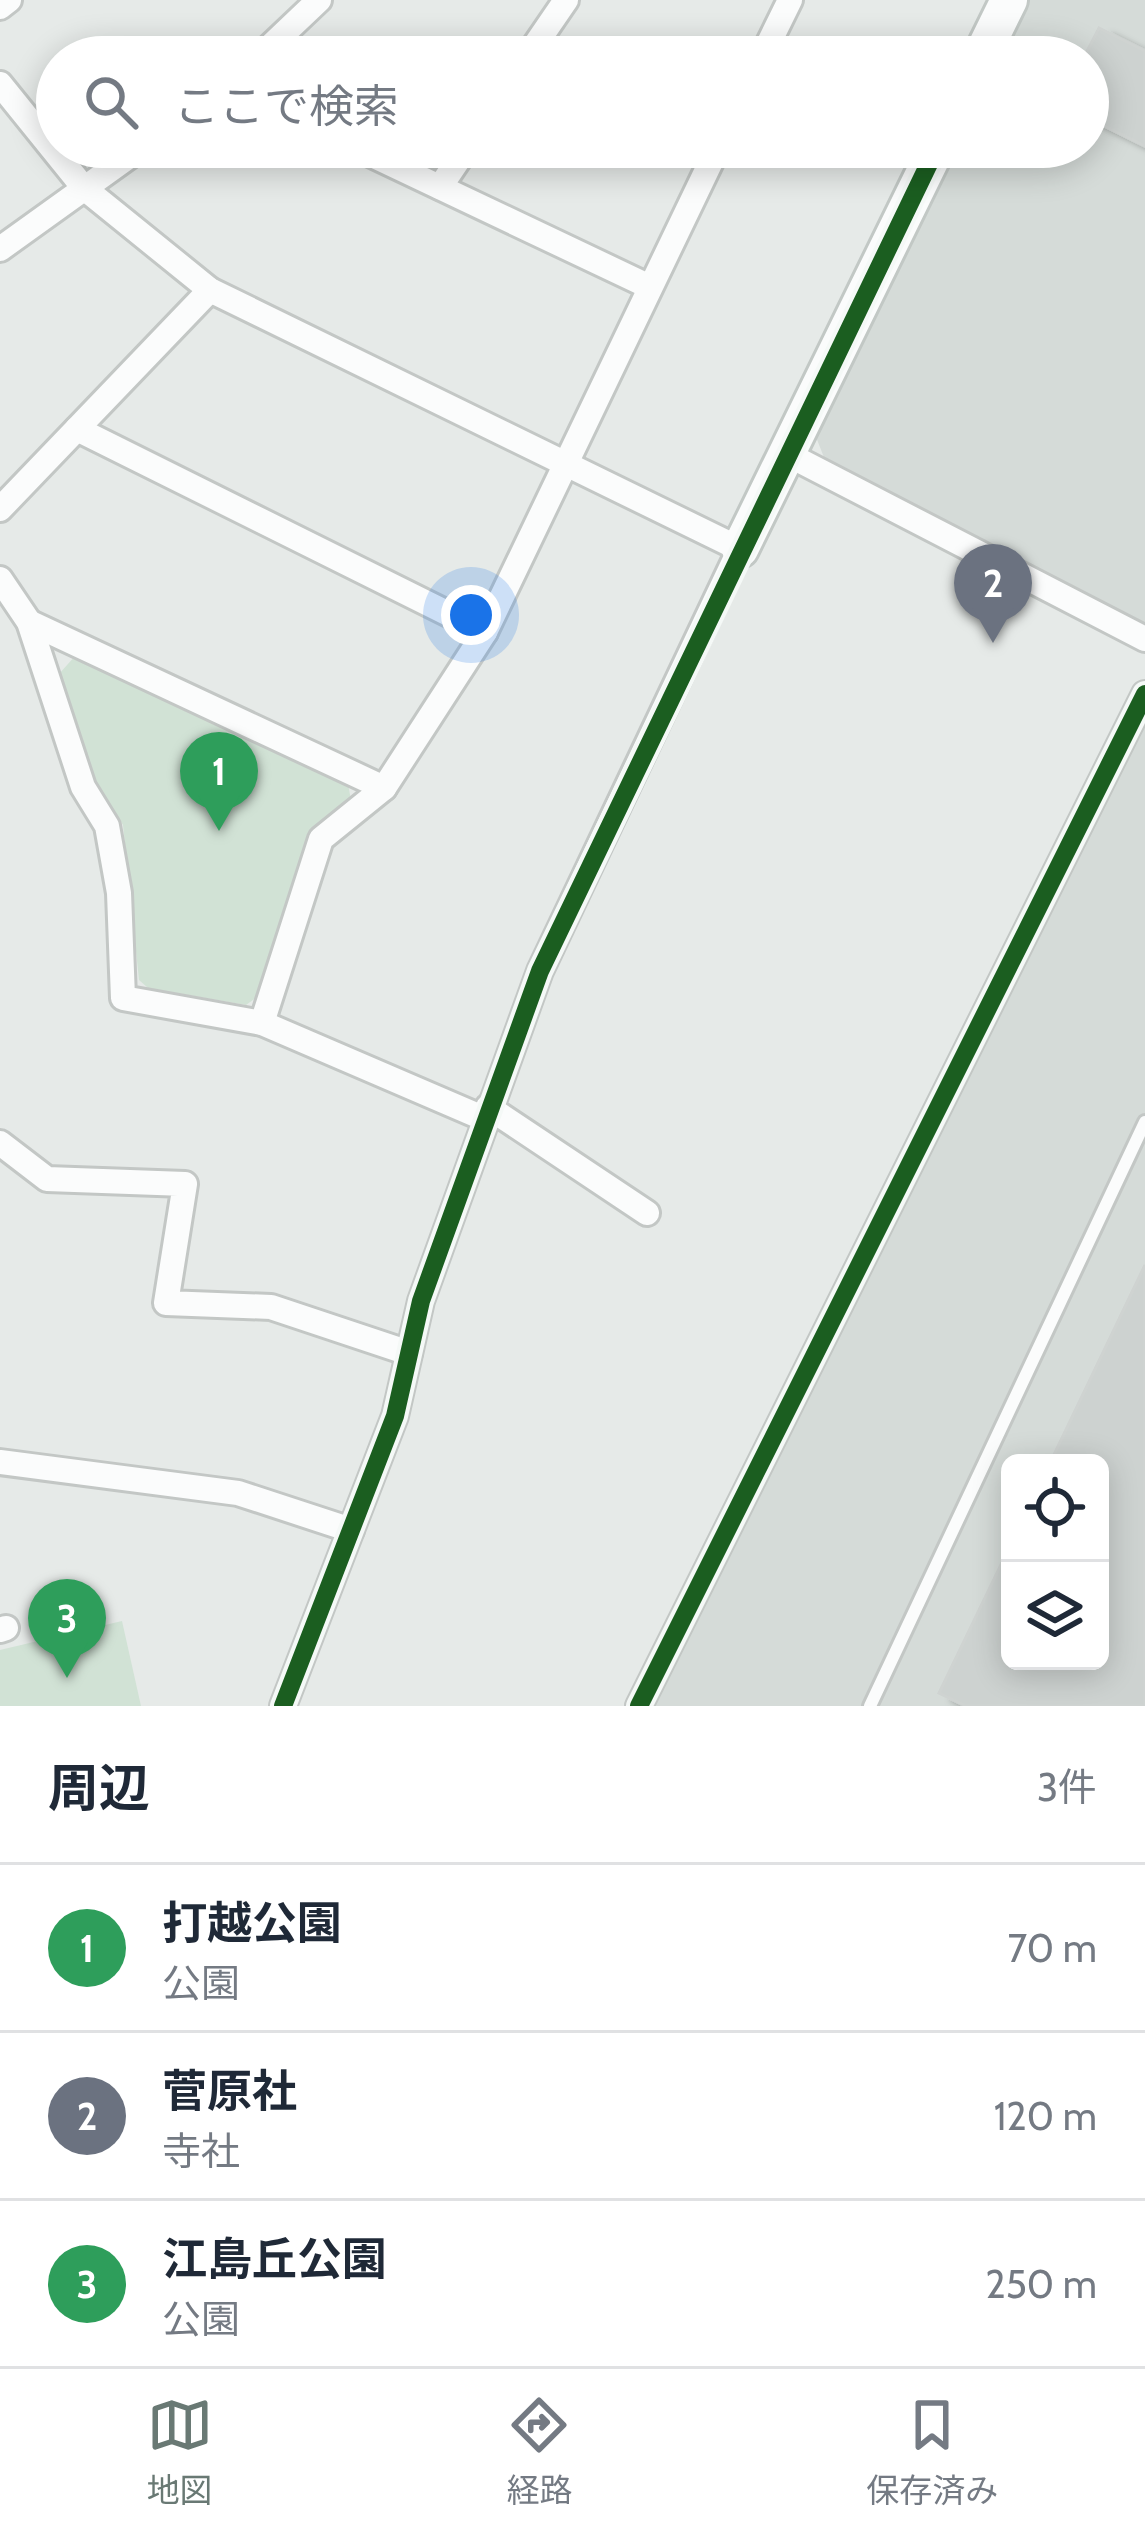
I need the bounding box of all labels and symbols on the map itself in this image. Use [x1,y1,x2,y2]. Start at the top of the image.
pin: 2 [954,544,1032,643]
your location [441,585,501,645]
pin: 1 [180,732,258,831]
pin: 3 [28,1579,106,1678]

